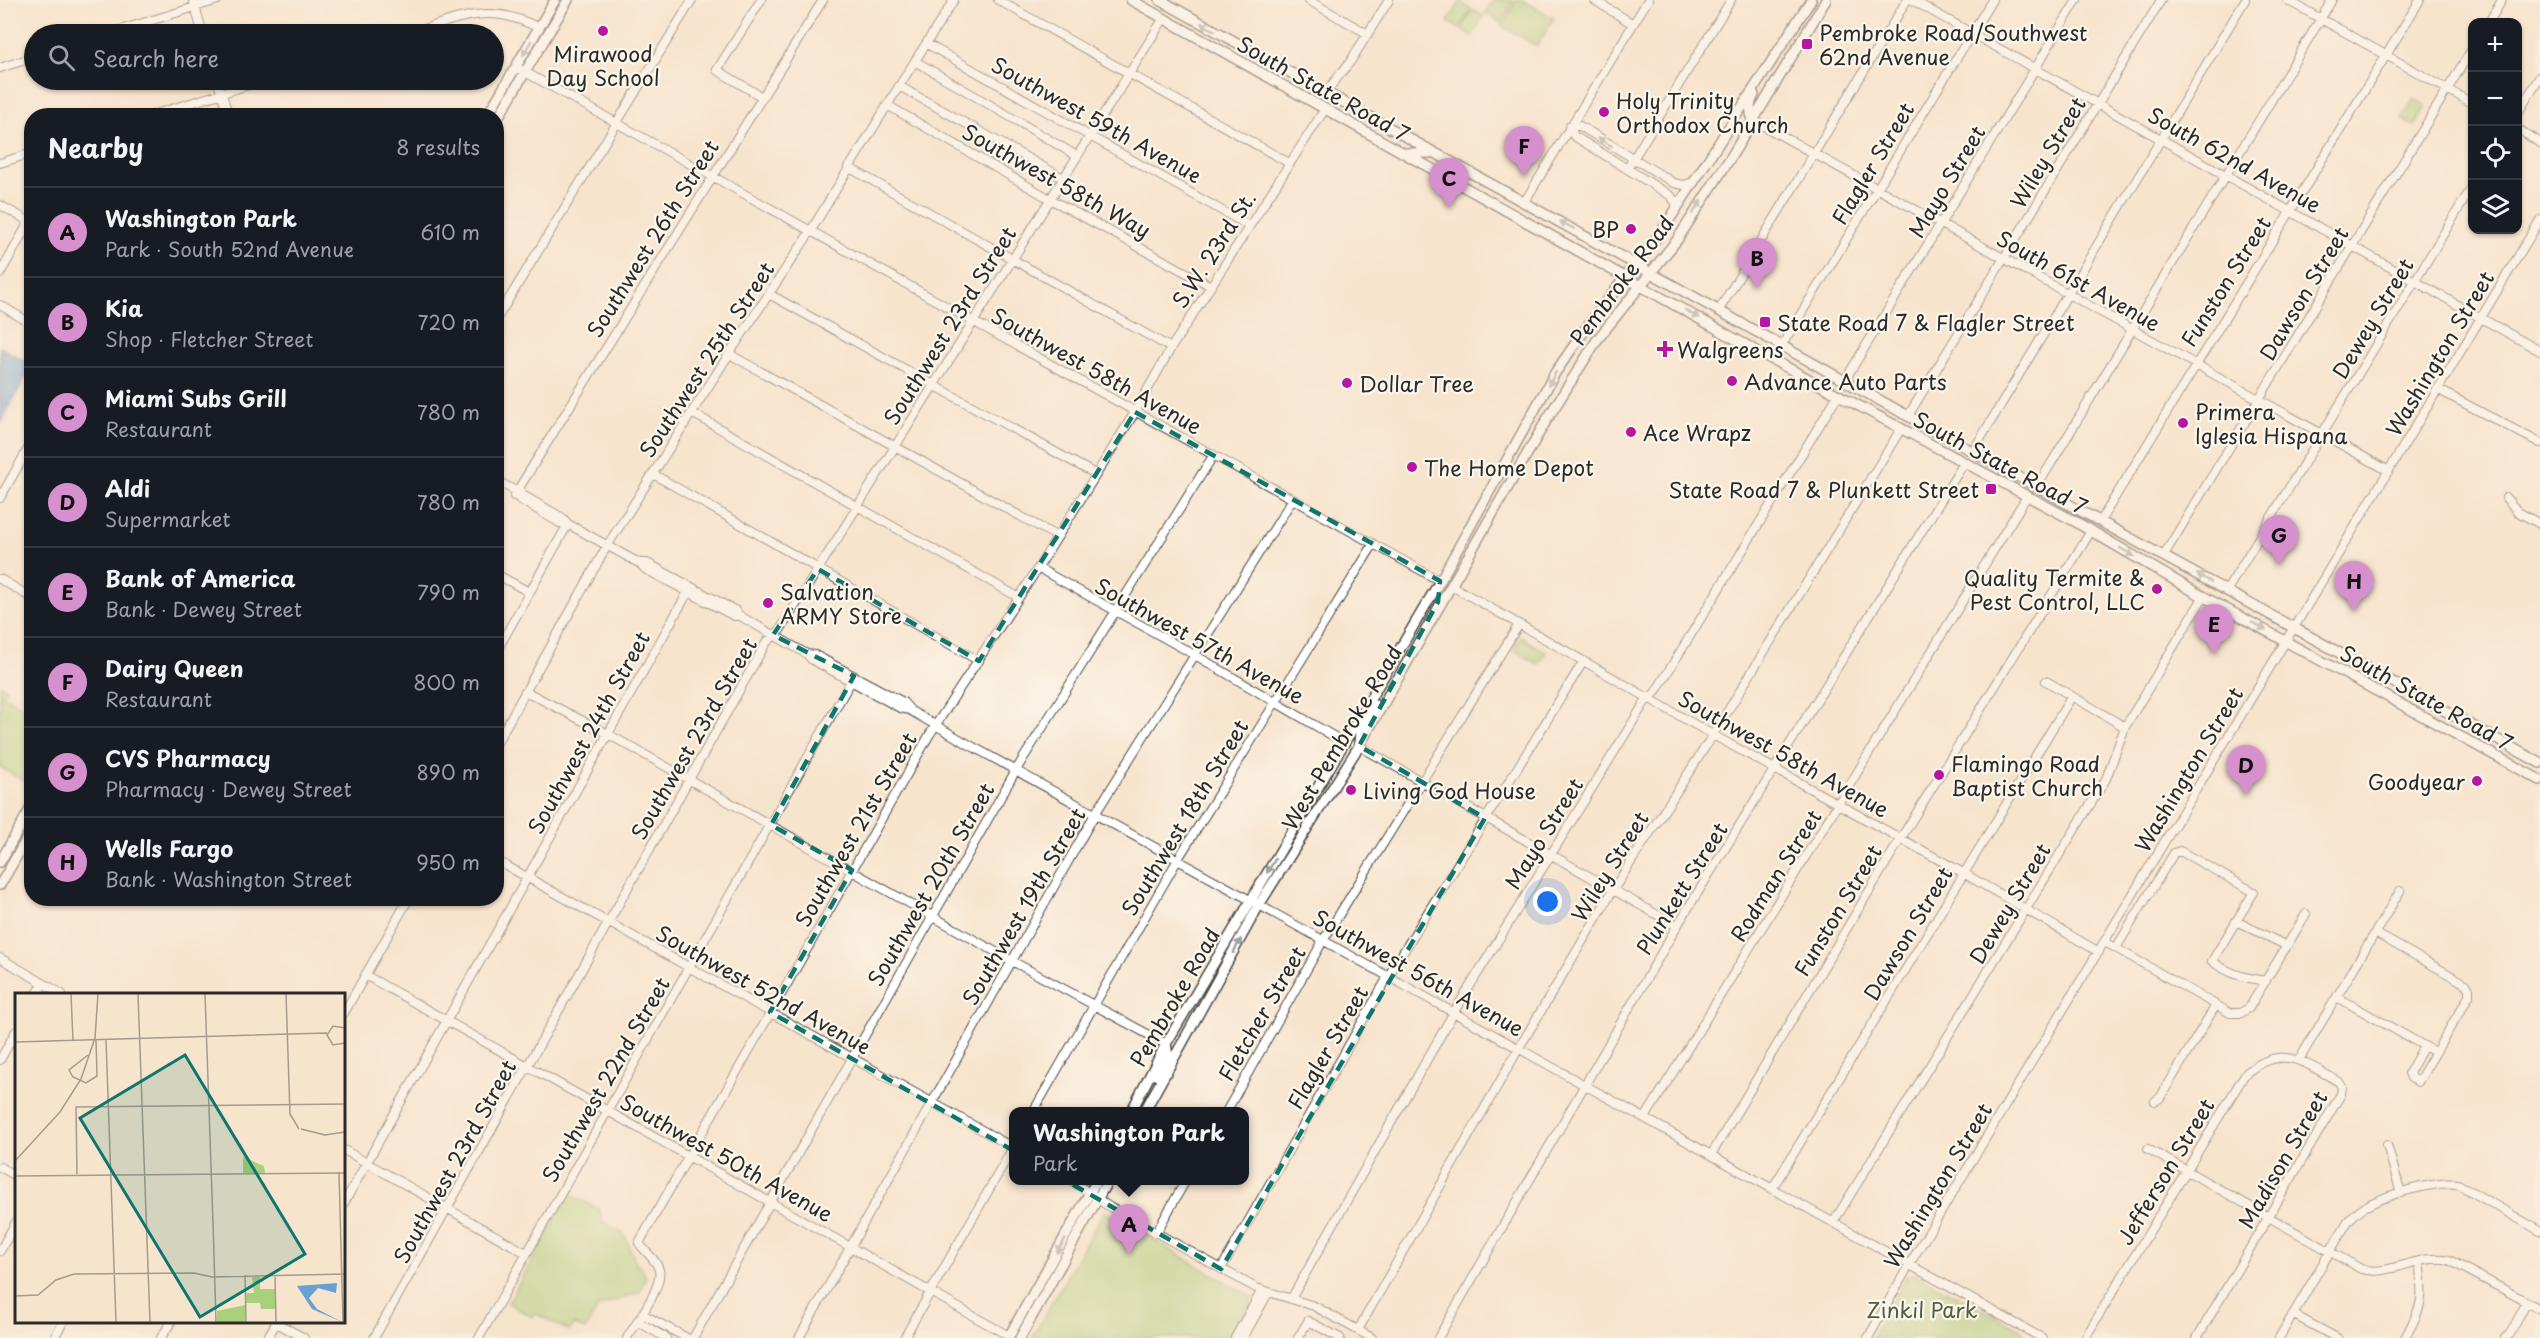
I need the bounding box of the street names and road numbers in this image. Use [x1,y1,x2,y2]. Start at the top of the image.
street label: South State Road 7 [1232,27,1416,149]
street label: Southwest 59th Avenue [986,48,1208,190]
street label: Wiley Street [2001,90,2093,214]
street label: Flagler Street [1823,96,1921,230]
street label: South 62nd Avenue [2143,98,2327,220]
street label: Southwest 58th Way [957,115,1157,245]
street label: Mayo Street [1900,119,1992,243]
street label: Southwest 26th Street [578,133,726,343]
street label: S.W. 23rd St. [1163,184,1263,314]
street label: Pembroke Road [1561,208,1681,352]
street label: Funston Street [2172,209,2278,353]
street label: Southwest 23rd Street [875,220,1023,430]
street label: Dawson Street [2250,220,2356,366]
street label: South 61st Avenue [1991,222,2167,338]
street label: Dewey Street [2323,252,2421,384]
street label: Southwest 25th Street [631,255,781,463]
street label: Washington Street [2377,264,2501,442]
street label: Southwest 58th Avenue [986,299,1208,441]
street label: South State Road 7 [1908,403,2094,521]
street label: Southwest 57th Avenue [1090,569,1310,711]
street label: Southwest 24th Street [519,625,657,839]
street label: Southwest 23rd Street [622,631,764,845]
street label: South State Road 7 [2335,636,2519,758]
street label: West Pembroke Road [1273,638,1409,836]
street label: Washington Street [2126,680,2250,858]
street label: Southwest 58th Avenue [1673,682,1895,824]
street label: Southwest 18th Street [1113,713,1255,921]
street label: Southwest 21st Street [786,726,924,932]
street label: Mayo Street [1496,771,1590,895]
street label: Southwest 20th Street [859,776,1001,992]
street label: Southwest 19th Street [953,801,1093,1011]
street label: Rodman Street [1722,803,1828,947]
street label: Wiley Street [1562,805,1656,927]
street label: Plunkett Street [1627,815,1735,961]
street label: Dewey Street [1960,837,2058,969]
street label: Funston Street [1785,838,1889,982]
street label: Dawson Street [1854,860,1960,1006]
street label: Southwest 56th Avenue [1308,901,1530,1043]
street label: Southwest 52nd Avenue [651,916,877,1062]
street label: Pembroke Road [1121,921,1227,1073]
street label: Fletcher Street [1209,940,1313,1086]
street label: Southwest 22nd Street [533,971,677,1187]
street label: Flagler Street [1279,979,1375,1115]
street label: Southwest 23rd Street [385,1053,523,1269]
street label: Madison Street [2229,1084,2335,1234]
street label: Southwest 50th Avenue [615,1085,839,1229]
street label: Jefferson Street [2109,1092,2221,1250]
street label: Washington Street [1875,1096,1999,1274]

